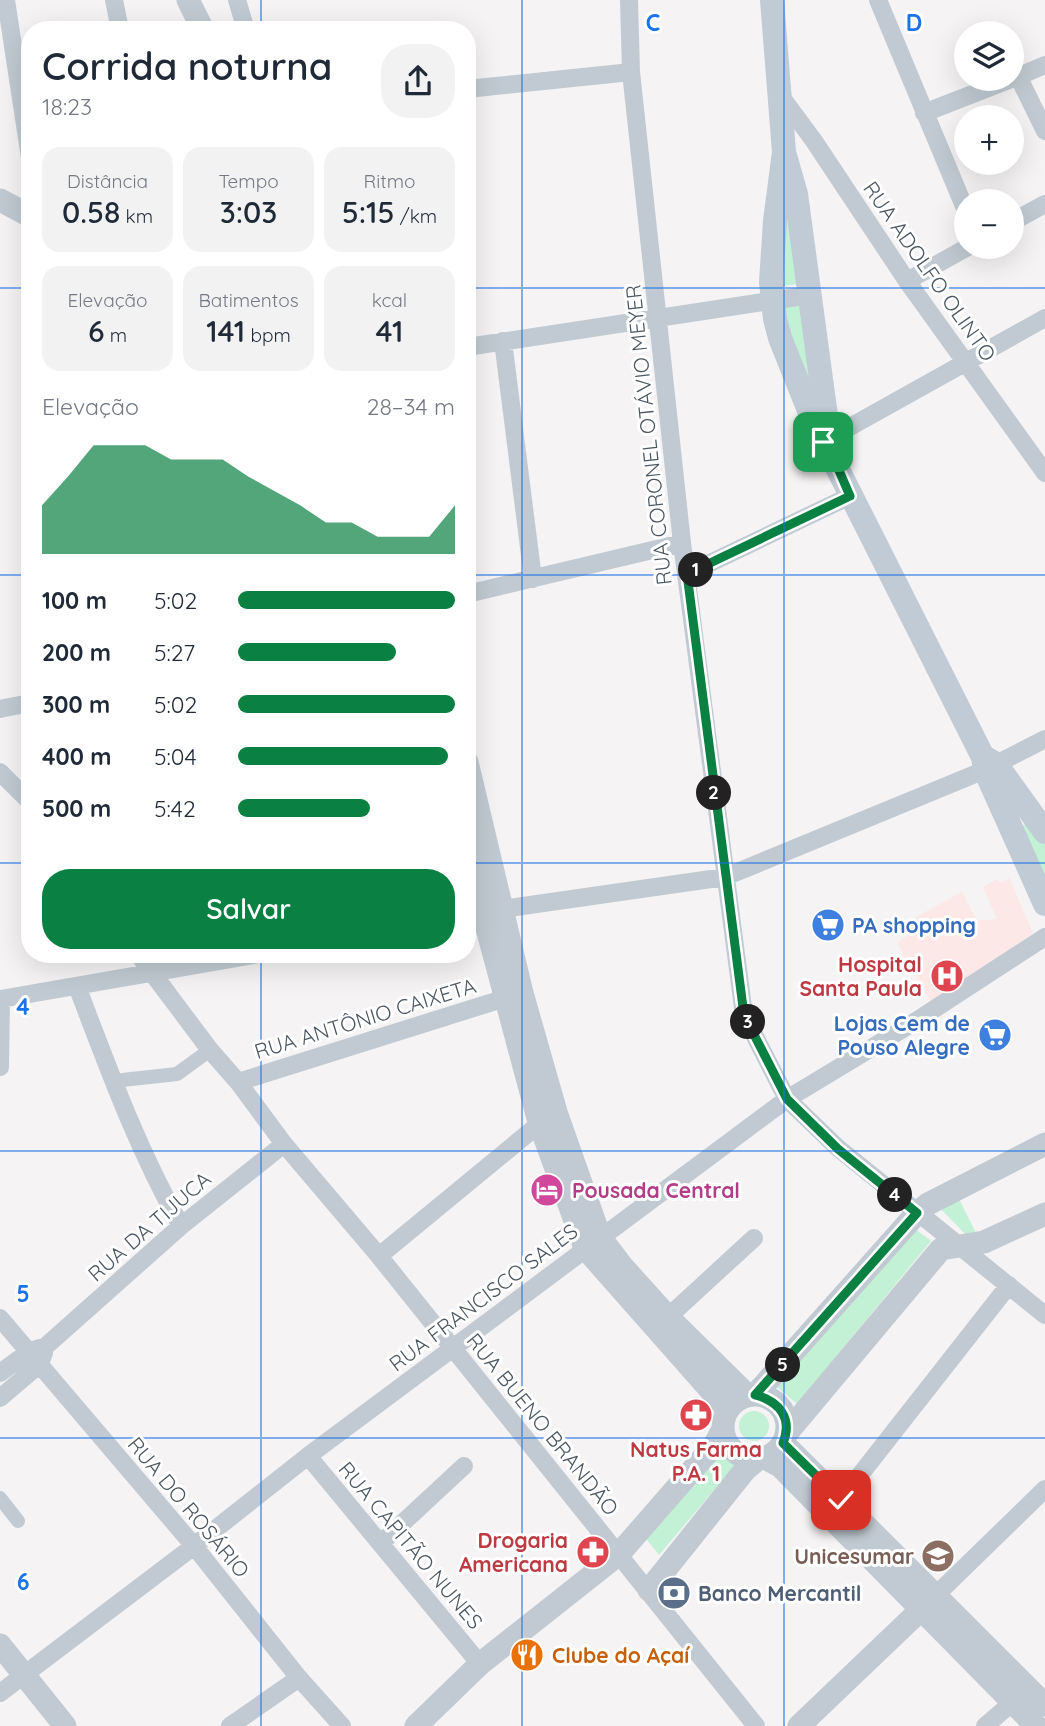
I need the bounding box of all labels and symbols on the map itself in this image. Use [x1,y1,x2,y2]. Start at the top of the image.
text: C [646,8,660,37]
text: D [906,8,922,37]
street label: RUA ADOLFO OLINTO [858,176,1002,366]
street label: RUA CORONEL OTÁVIO MEYER [619,284,677,586]
pin [793,412,853,472]
pin: 1 [678,552,714,588]
pin: 2 [696,776,732,810]
supermarket icon: PA shopping [809,906,847,944]
place label: PA shopping [852,912,976,938]
place label: Hospital Santa Paula [799,951,922,1001]
hospital icon: Hospital Santa Paula [928,957,966,995]
street label: RUA ANTÔNIO CAIXETA [251,972,479,1064]
text: 4 [16,992,30,1021]
pin: 3 [730,1004,766,1040]
place label: Lojas Cem de Pouso Alegre [834,1010,970,1060]
supermarket icon: Lojas Cem de Pouso Alegre [976,1016,1014,1054]
street label: RUA DA TIJUCA [82,1165,216,1287]
hotel icon: Pousada Central [528,1171,566,1209]
place label: Pousada Central [572,1177,740,1203]
pin: 4 [878,1178,912,1212]
street label: RUA FRANCISCO SALES [384,1218,582,1376]
text: 5 [16,1279,30,1308]
street label: RUA BUENO BRANDÃO [461,1328,625,1520]
pin: 5 [766,1348,800,1382]
pharmacy icon: Natus Farma P.A. 1 [677,1396,715,1434]
street label: RUA DO ROSÁRIO [123,1431,255,1583]
place label: Natus Farma P.A. 1 [630,1436,762,1486]
street label: RUA CAPITÃO NUNES [333,1456,489,1634]
pin [811,1470,871,1530]
place label: Drogaria Americana [459,1527,568,1577]
pharmacy icon: Drogaria Americana [574,1533,612,1571]
school or university icon: Unicesumar [919,1537,957,1575]
place label: Unicesumar [794,1543,914,1569]
text: 6 [17,1567,29,1596]
bank icon: Banco Mercantil [655,1574,693,1612]
place label: Banco Mercantil [698,1580,861,1606]
restaurant icon: Clube do Açaí [508,1636,546,1674]
place label: Clube do Açaí [552,1642,690,1668]

